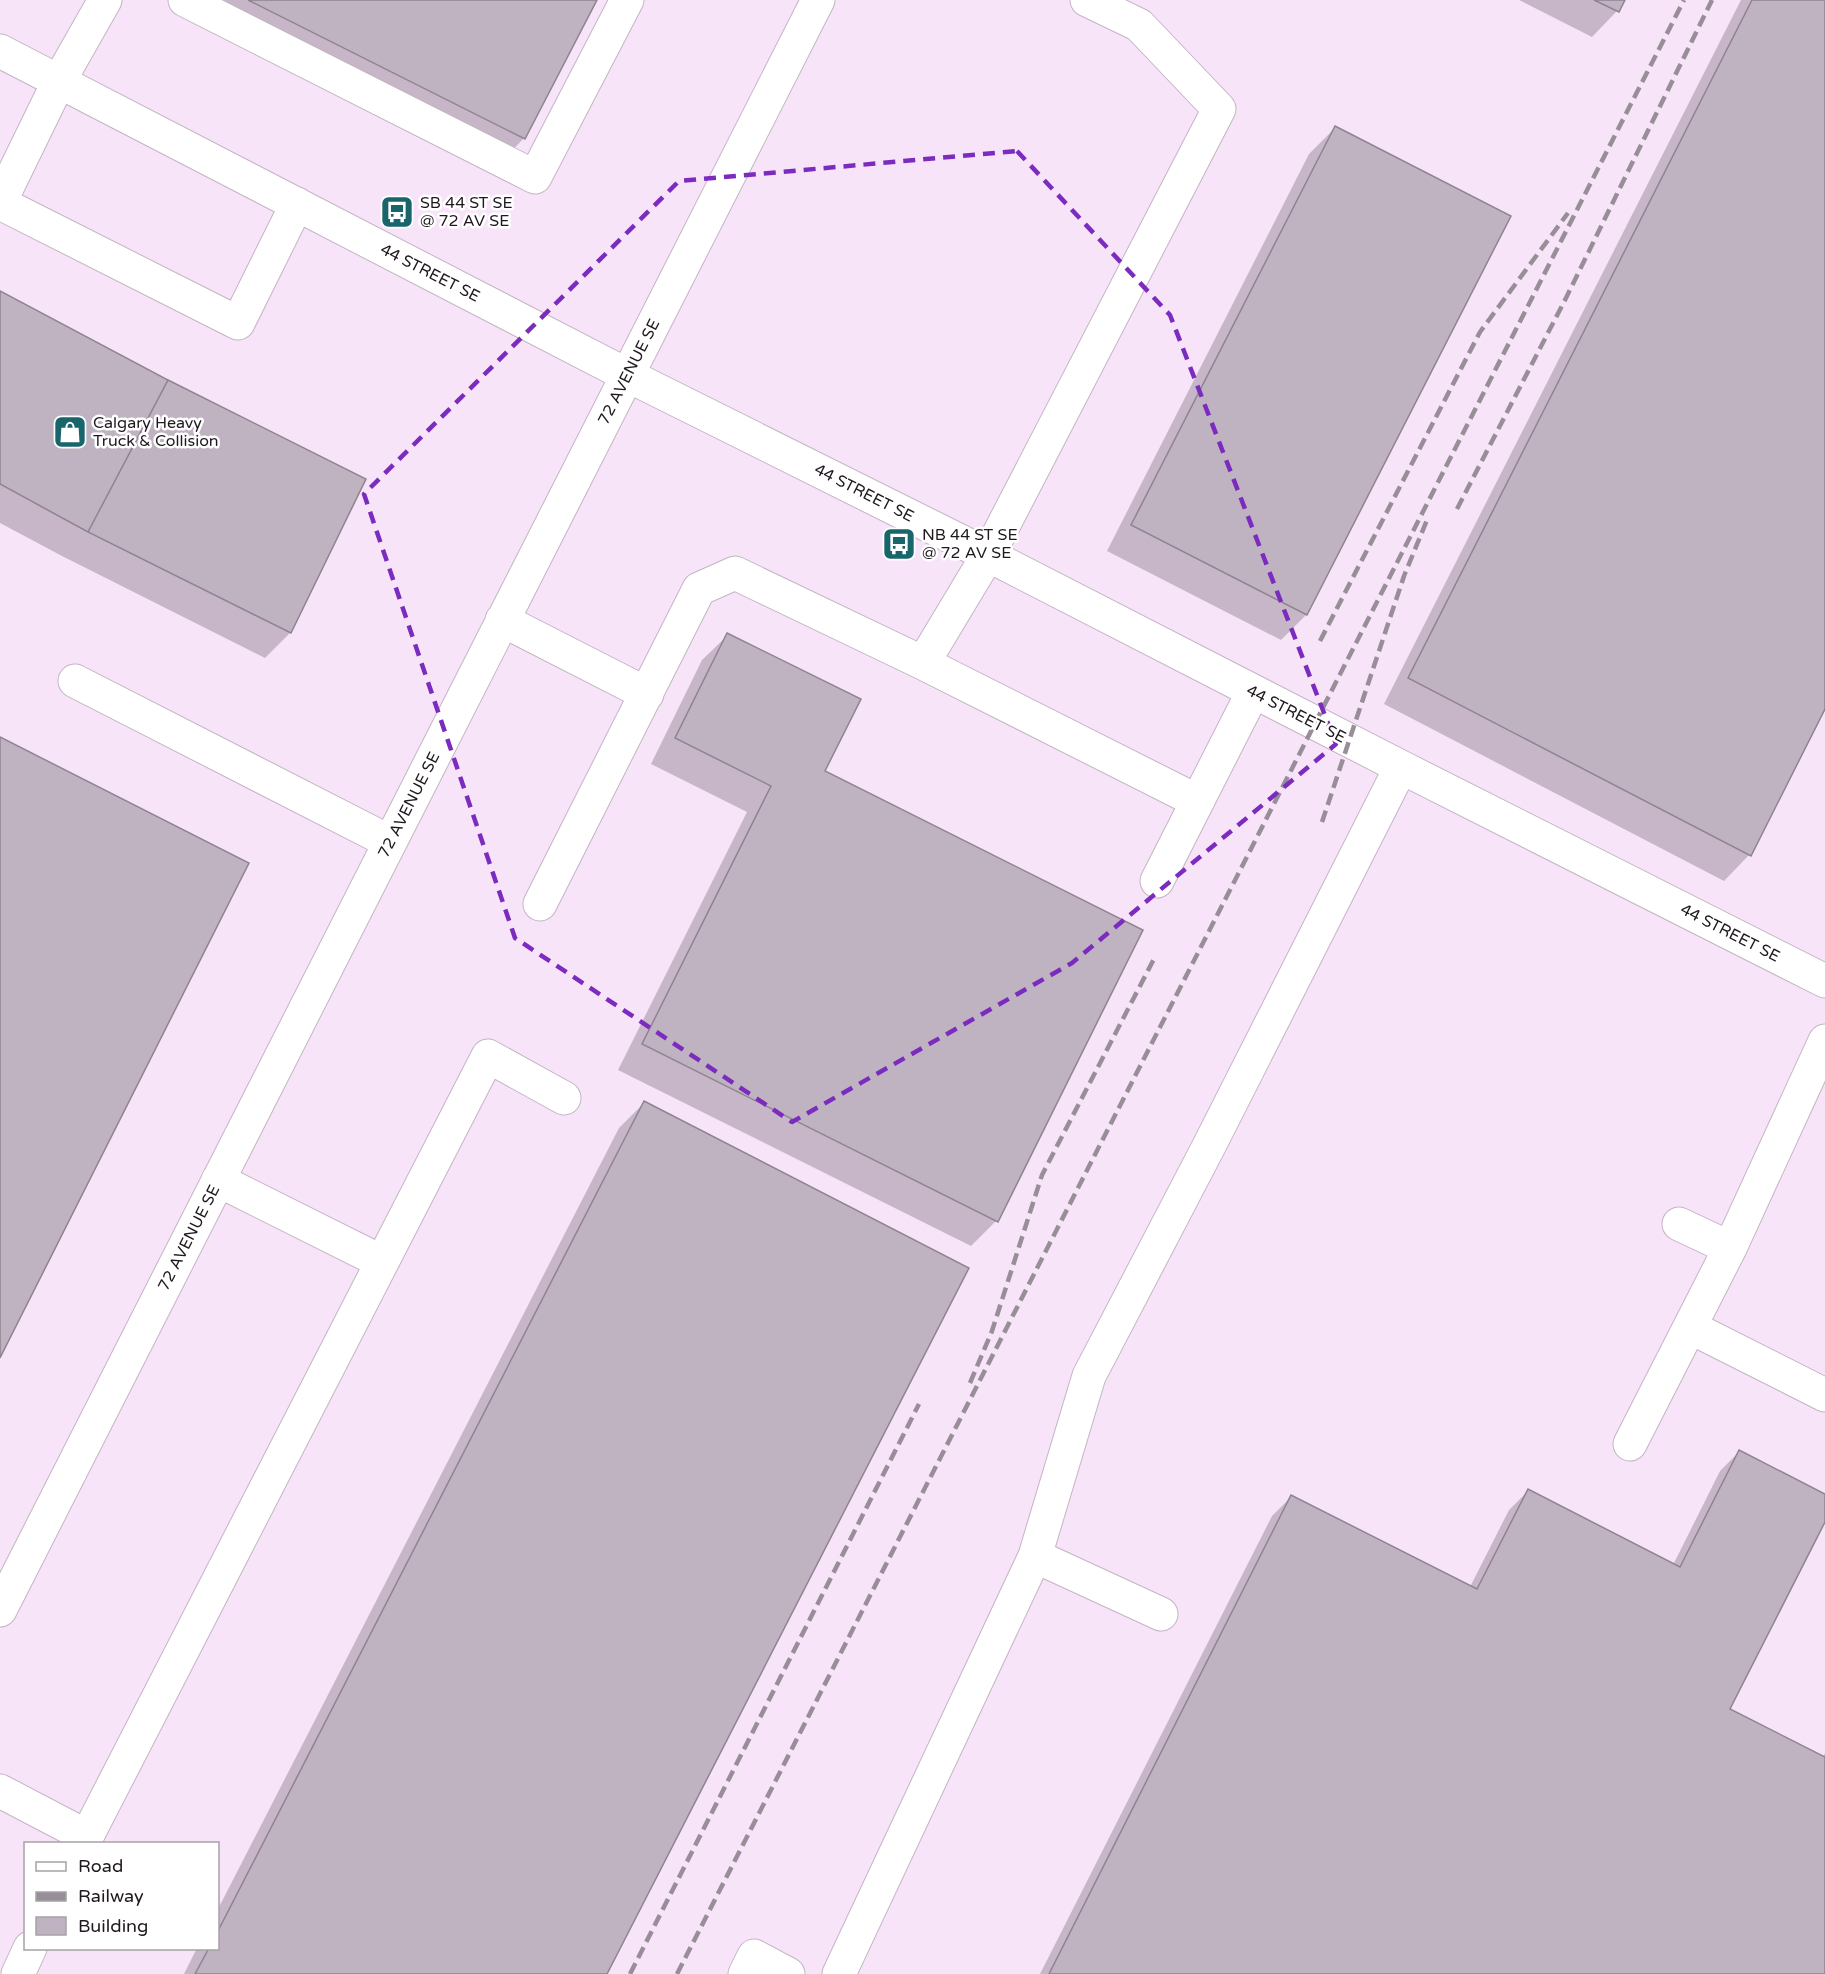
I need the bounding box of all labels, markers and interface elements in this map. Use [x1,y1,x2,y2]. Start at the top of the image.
place label: SB 44 ST SE @ 72 AV SE [420,193,513,231]
bus stop icon: SB 44 ST SE @ 72 AV SE [379,194,415,230]
street label: 44 STREET SE [377,239,483,307]
street label: 72 AVENUE SE [594,316,664,428]
place label: Calgary Heavy Truck & Collision [93,413,219,451]
shop icon: Calgary Heavy Truck & Collision [52,414,88,450]
street label: 44 STREET SE [811,459,917,527]
place label: NB 44 ST SE @ 72 AV SE [922,525,1018,563]
bus stop icon: NB 44 ST SE @ 72 AV SE [881,526,917,562]
street label: 44 STREET SE [1243,680,1349,748]
street label: 72 AVENUE SE [374,749,444,861]
street label: 44 STREET SE [1677,899,1783,967]
street label: 72 AVENUE SE [154,1182,224,1294]
legend [24,1842,219,1950]
text: Road [78,1855,123,1877]
text: Railway [78,1885,144,1907]
text: Building [78,1915,148,1937]

